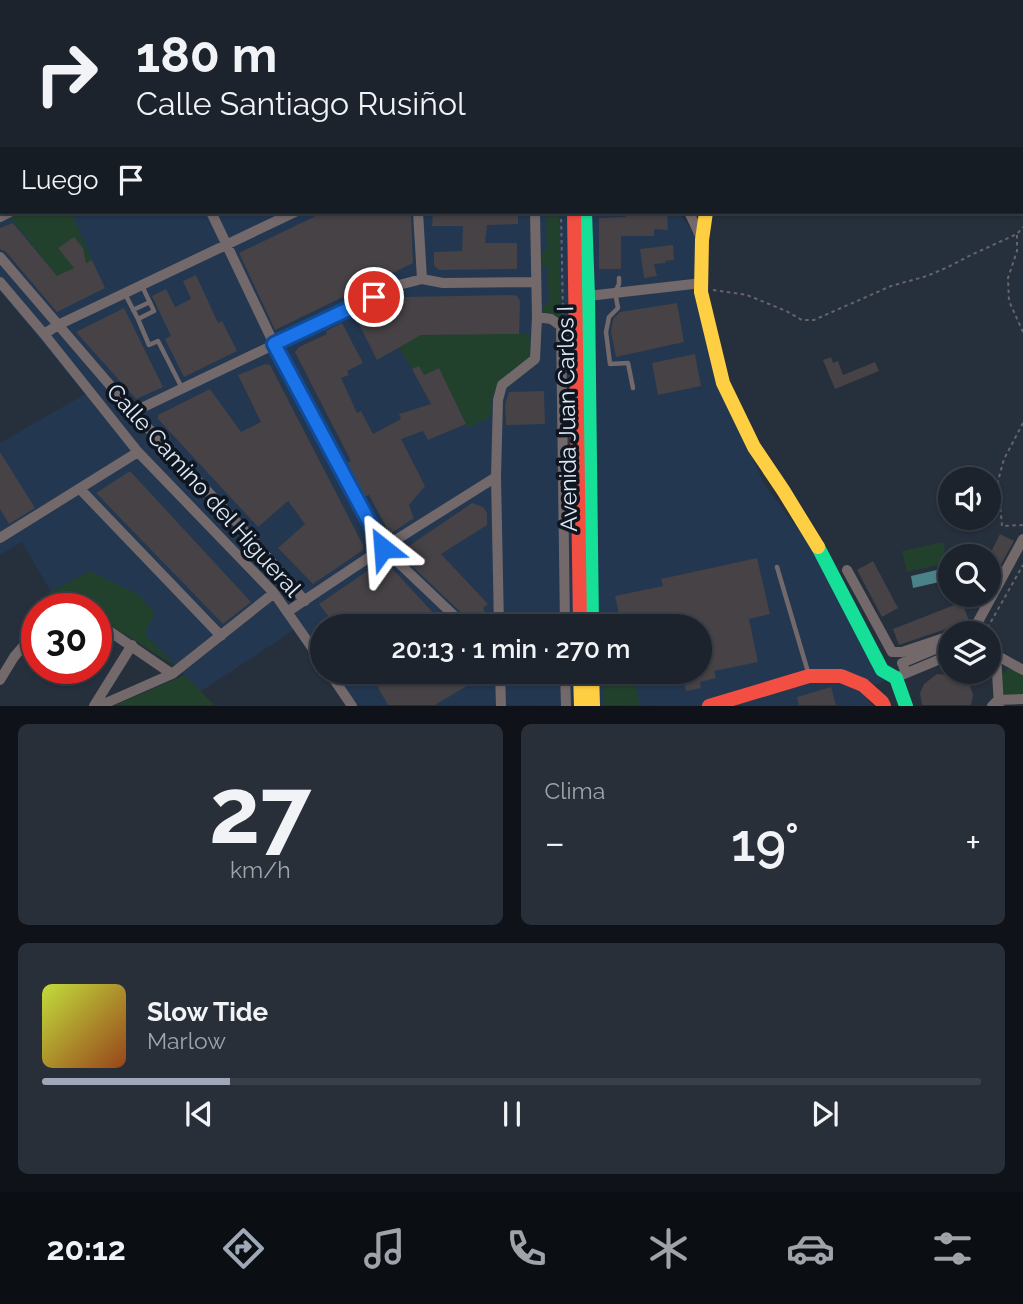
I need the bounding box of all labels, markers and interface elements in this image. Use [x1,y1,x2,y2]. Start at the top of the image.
text: 180 m [136,26,277,83]
icon: right [21,28,112,119]
text: Calle Santiago Rusiñol [136,85,466,122]
icon: arrive [112,161,150,199]
text: Luego [21,165,98,195]
pin [344,267,404,327]
icon: arrive [355,278,393,316]
street label: Avenida Juan Carlos I [551,306,582,532]
street label: Calle Camino del Higueral [102,378,308,602]
map controls [938,467,1001,684]
button: sound [938,467,1001,530]
position arrow [346,511,420,585]
button: search [938,544,1001,607]
speed limit sign: 30 [21,593,112,684]
button: layers [938,621,1001,684]
text: 20:13 · 1 min · 270 m [392,634,630,664]
text: 27 [209,757,311,864]
text: Clima [545,777,605,804]
text: 19° [731,812,799,873]
text: − [545,820,565,865]
text: + [965,820,981,865]
text: km/h [230,856,291,883]
text: Slow Tide [147,997,268,1027]
text: Marlow [147,1027,226,1054]
icon: previous [180,1095,218,1133]
icon: pause [493,1095,531,1133]
icon: next [806,1095,844,1133]
icon: directions [219,1224,268,1273]
icon: music [360,1224,409,1273]
icon: phone [502,1224,551,1273]
icon: climate [644,1224,693,1273]
icon: car [786,1224,835,1273]
icon: filters [928,1224,977,1273]
text: 20:12 [46,1230,126,1267]

